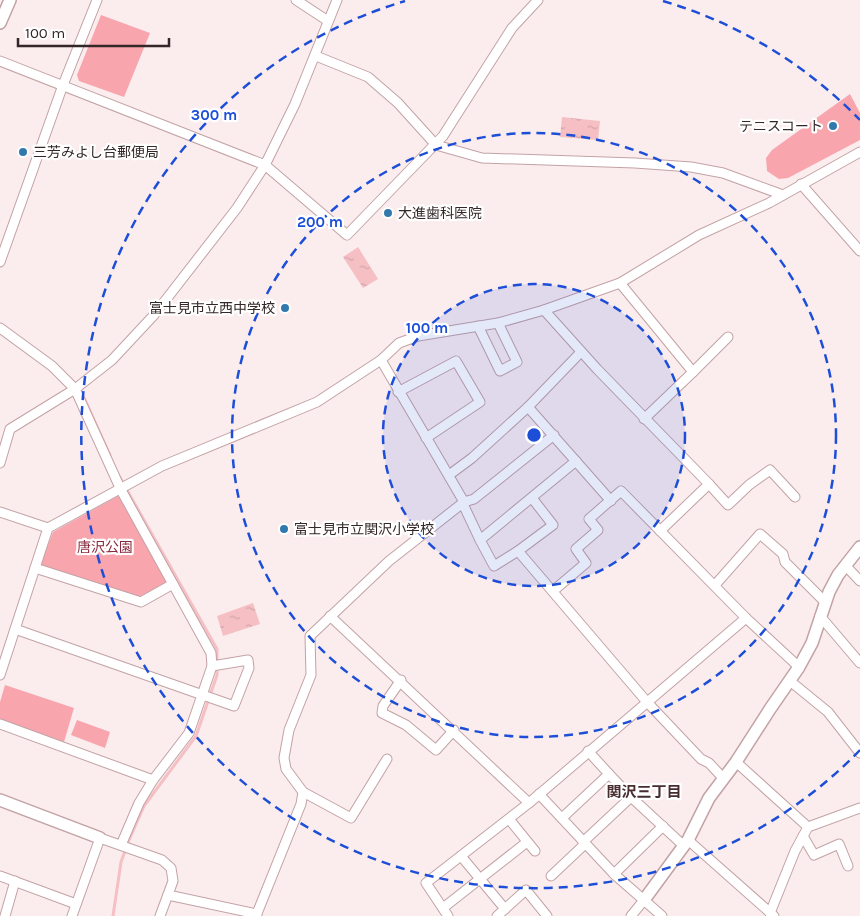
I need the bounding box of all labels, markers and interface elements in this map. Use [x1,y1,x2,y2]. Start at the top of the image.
scale bar [18,15,169,47]
text: 100 m [25,24,65,42]
text: 300 m [191,106,237,124]
place label: テニスコート [739,118,823,135]
marker: テニスコート [827,120,839,132]
place label: 三芳みよし台郵便局 [33,144,159,161]
marker: 三芳みよし台郵便局 [17,146,29,158]
place label: 大進歯科医院 [398,205,482,222]
marker: 大進歯科医院 [382,207,394,219]
text: 200 m [297,213,343,231]
place label: 富士見市立西中学校 [149,300,275,317]
marker: 富士見市立西中学校 [279,302,291,314]
text: 100 m [406,319,448,337]
centre of rings [525,426,543,444]
place label: 富士見市立関沢小学校 [294,521,434,538]
marker: 富士見市立関沢小学校 [278,523,290,535]
park label: 唐沢公園 [77,539,133,556]
district label: 関沢三丁目 [606,783,682,801]

